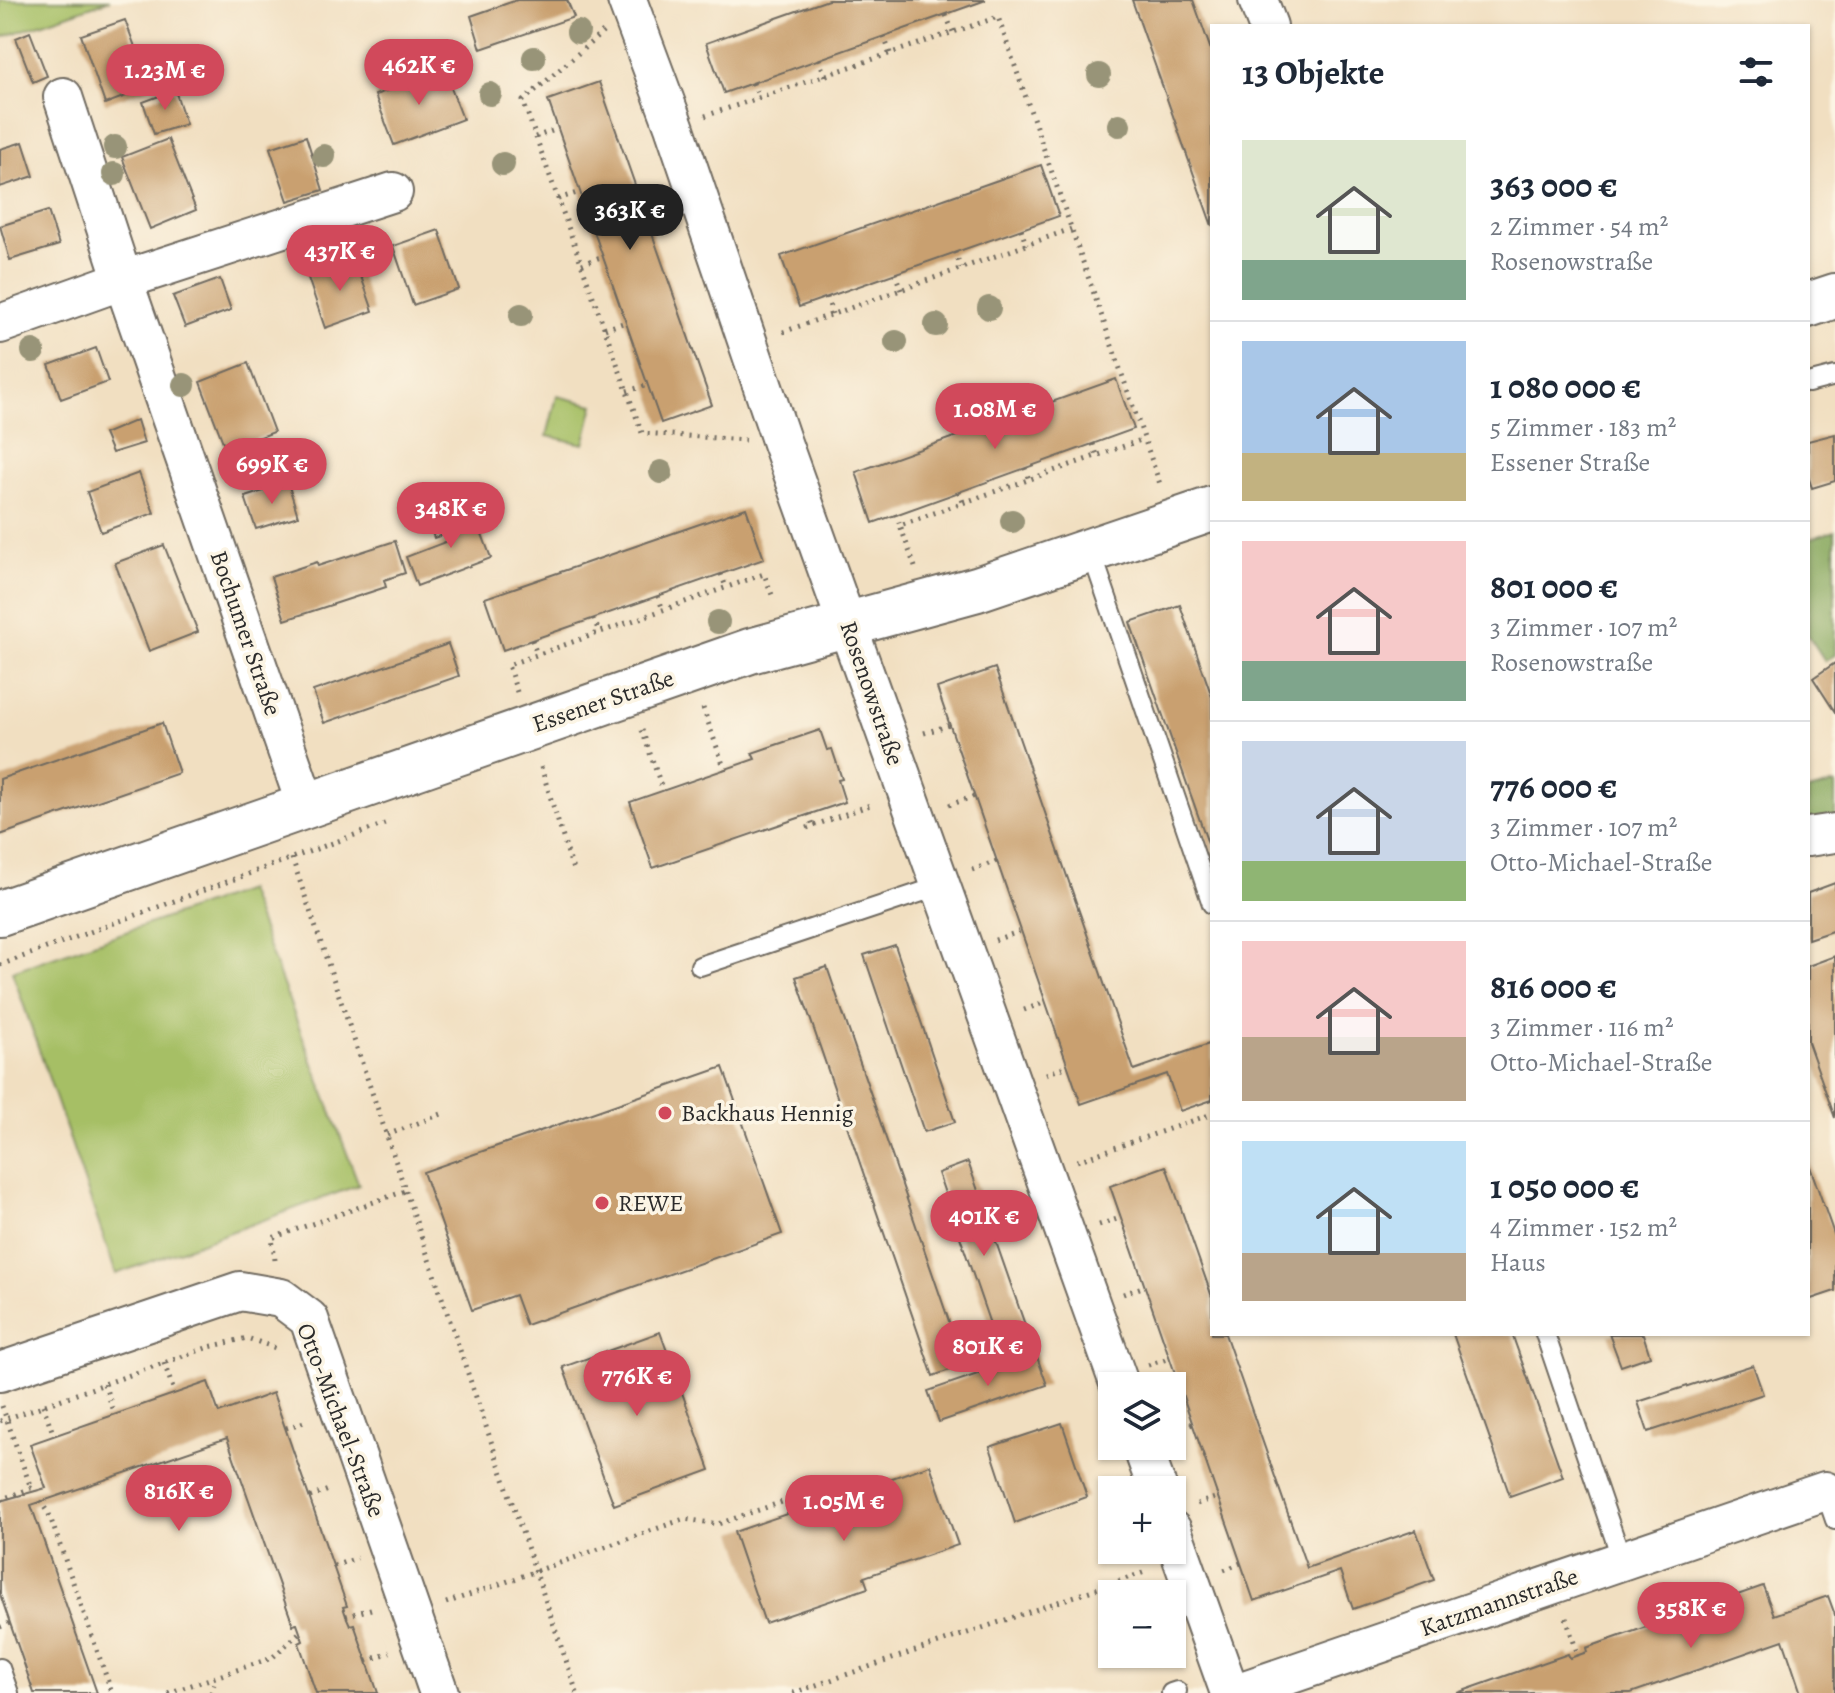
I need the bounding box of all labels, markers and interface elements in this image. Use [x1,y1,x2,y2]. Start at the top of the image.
pin: 462K € [354,39,484,107]
pin: 1.23M € [91,44,239,112]
text: 462K € [382,47,456,82]
text: 13 Objekte [1242,49,1385,96]
icon: filters [1734,50,1778,94]
text: 1.23M € [124,52,206,87]
text: 363 000 € [1490,162,1618,209]
icon: home [1306,172,1402,268]
pin: 363K € [565,184,695,252]
text: 363K € [594,192,666,227]
text: 2 Zimmer · 54 m² [1490,209,1668,244]
pin: 437K € [275,225,405,293]
text: 437K € [304,233,376,268]
text: Rosenowstraße [1490,244,1653,279]
text: 1 080 000 € [1490,363,1641,410]
icon: home [1306,373,1402,469]
pin: 1.08M € [921,383,1069,451]
text: 1.08M € [953,391,1037,426]
text: 5 Zimmer · 183 m² [1490,410,1676,445]
pin: 699K € [207,438,337,506]
text: Essener Straße [1490,445,1650,480]
text: 699K € [236,446,308,481]
pin: 348K € [386,482,516,550]
text: 348K € [415,490,487,525]
street label: Bochumer Straße [203,546,289,720]
text: 801 000 € [1490,563,1618,610]
icon: home [1306,573,1402,669]
text: 3 Zimmer · 107 m² [1490,610,1677,645]
street label: Rosenowstraße [832,617,912,769]
text: Rosenowstraße [1490,645,1653,680]
street label: Essener Straße [528,662,678,740]
text: 776 000 € [1490,763,1618,810]
icon: home [1306,773,1402,869]
text: 3 Zimmer · 107 m² [1490,810,1677,845]
text: Otto-Michael-Straße [1490,845,1712,880]
text: 816 000 € [1490,963,1617,1010]
icon: home [1306,973,1402,1069]
text: 3 Zimmer · 116 m² [1490,1010,1674,1045]
text: Otto-Michael-Straße [1490,1045,1712,1080]
place label: Backhaus Hennig [681,1097,853,1129]
marker: Backhaus Hennig [656,1104,674,1122]
text: 1 050 000 € [1490,1163,1639,1210]
icon: home [1306,1173,1402,1269]
place label: REWE [618,1187,683,1219]
pin: 401K € [919,1190,1049,1258]
marker: REWE [593,1194,611,1212]
text: 401K € [948,1198,1020,1233]
text: 4 Zimmer · 152 m² [1490,1210,1677,1245]
text: Haus [1490,1245,1546,1280]
street label: Otto-Michael-Straße [289,1318,393,1522]
pin: 801K € [923,1320,1053,1388]
text: 801K € [952,1328,1024,1363]
pin: 776K € [572,1350,702,1418]
text: 776K € [602,1358,672,1393]
map controls [1098,1372,1186,1668]
button: layers [1098,1372,1186,1460]
pin: 816K € [114,1465,244,1533]
text: 816K € [144,1473,214,1508]
pin: 1.05M € [770,1475,918,1543]
button: + [1098,1476,1186,1564]
text: 1.05M € [803,1483,885,1518]
street label: Katzmannstraße [1416,1560,1582,1644]
button: − [1098,1580,1186,1668]
pin: 358K € [1626,1582,1756,1650]
text: 358K € [1655,1590,1727,1625]

